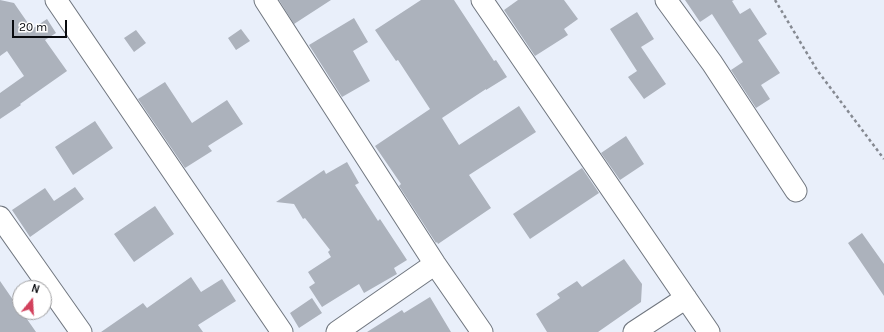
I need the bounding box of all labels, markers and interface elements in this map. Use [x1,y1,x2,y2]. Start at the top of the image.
scale bar [14,12,69,38]
text: 20 m [19,20,47,34]
north arrow [12,280,52,320]
text: N [30,282,41,296]

